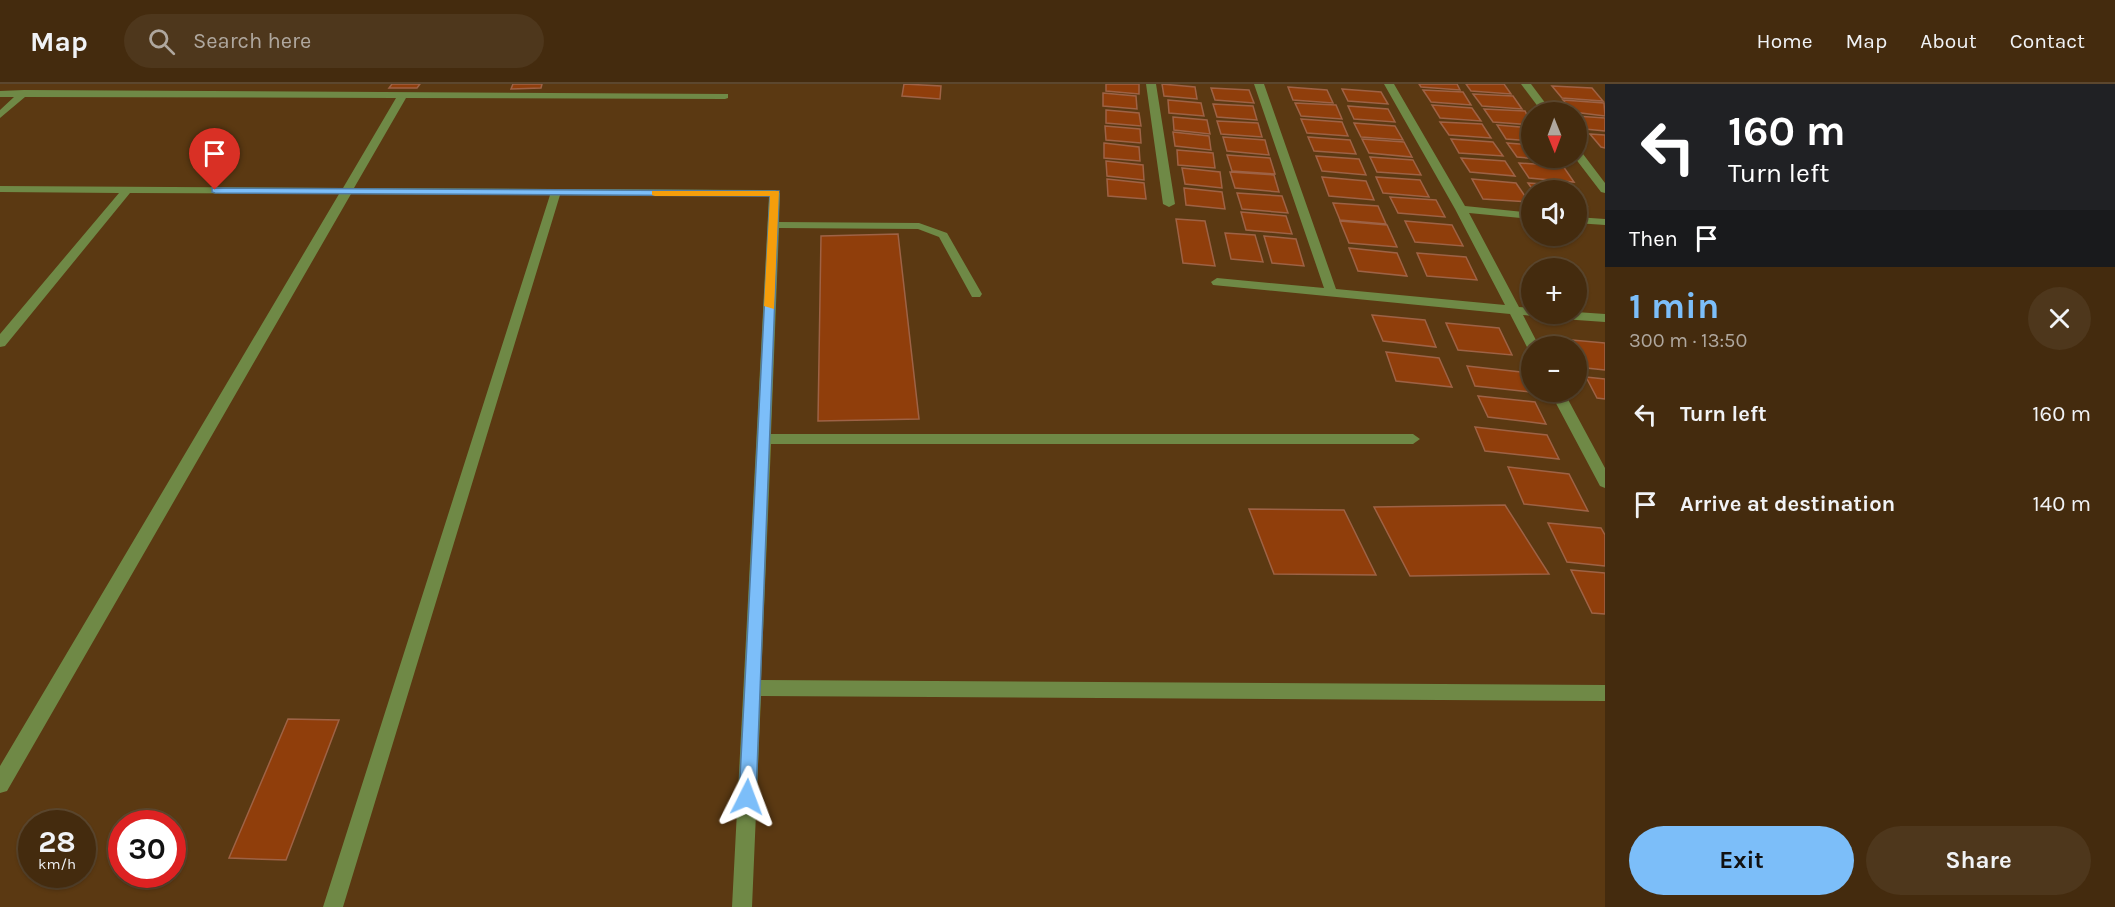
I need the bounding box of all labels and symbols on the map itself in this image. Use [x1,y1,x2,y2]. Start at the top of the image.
north arrow [1521,102,1587,168]
pin [189,128,240,190]
position arrow [715,765,779,829]
speed limit sign: 30 [108,810,186,888]

